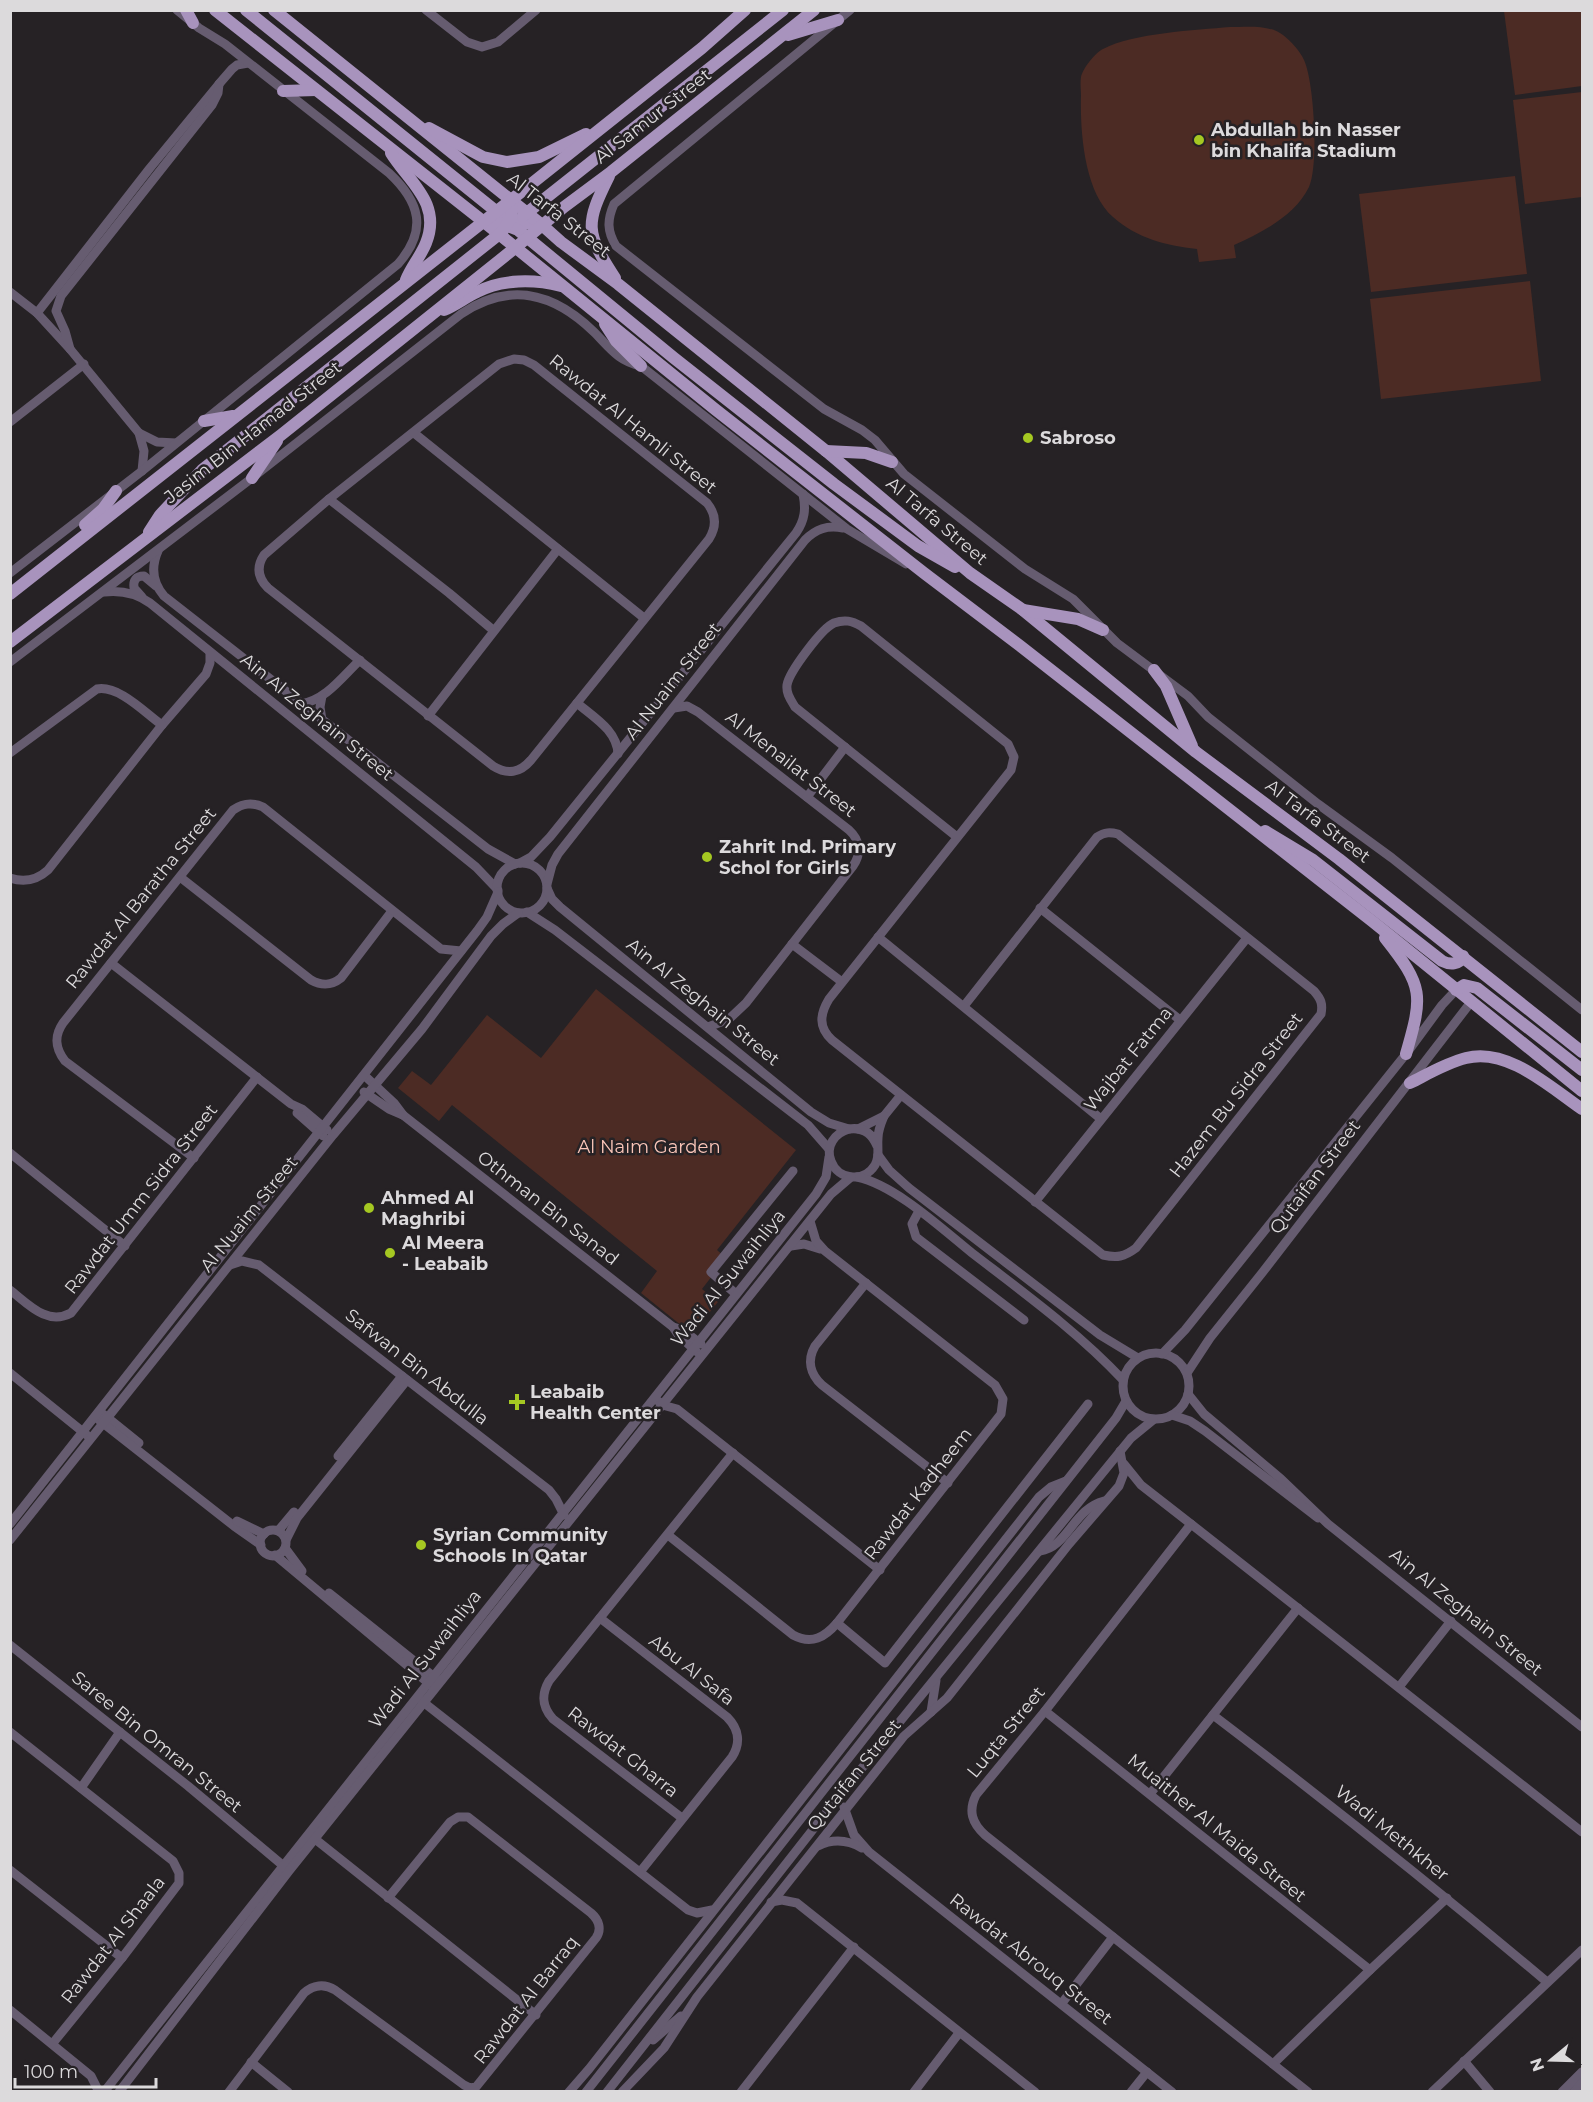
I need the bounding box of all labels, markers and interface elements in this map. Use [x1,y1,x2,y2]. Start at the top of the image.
street label: Al Samur Street [590,64,716,168]
place label: Abdullah bin Nasser bin Khalifa Stadium [1210,119,1401,162]
marker: Abdullah bin Nasser bin Khalifa Stadium [1192,133,1206,147]
street label: Al Tarfa Street [503,168,615,262]
street label: Rawdat Al Hamli Street [545,350,721,498]
street label: Jasim Bin Hamad Street [159,356,346,509]
place label: Sabroso [1040,427,1116,449]
marker: Sabroso [1021,431,1035,445]
street label: Al Tarfa Street [882,472,992,570]
street label: Al Nuaim Street [620,618,726,744]
street label: Ain Al Zeghain Street [236,648,398,786]
street label: Al Menailat Street [721,706,861,822]
street label: Al Tarfa Street [1261,774,1375,868]
street label: Rawdat Al Baratha Street [61,803,221,993]
place label: Zahrit Ind. Primary Schol for Girls [719,836,896,879]
marker: Zahrit Ind. Primary Schol for Girls [700,850,714,864]
street label: Ain Al Zeghain Street [622,933,784,1071]
street label: Wajbat Fatma [1079,1002,1177,1116]
street label: Hazem Bu Sidra Street [1165,1008,1307,1182]
street label: Rawdat Umm Sidra Street [60,1100,222,1298]
street label: Qutaifan Street [1265,1115,1365,1239]
park label: Al Naim Garden [577,1136,721,1158]
street label: Othman Bin Sanad [473,1146,623,1270]
street label: Al Nuaim Street [195,1152,303,1276]
place label: Ahmed Al Maghribi [380,1187,474,1230]
marker: Ahmed Al Maghribi [362,1201,376,1215]
street label: Wadi Al Suwaihliya [666,1205,790,1351]
place label: Al Meera - Leabaib [401,1232,488,1275]
marker: Al Meera - Leabaib [383,1246,397,1260]
street label: Safwan Bin Abdulla [341,1304,493,1430]
place label: Leabaib Health Center [530,1381,661,1424]
marker: Leabaib Health Center [508,1393,526,1411]
street label: Rawdat Kadheem [859,1423,977,1565]
place label: Syrian Community Schools In Qatar [433,1524,608,1567]
marker: Syrian Community Schools In Qatar [414,1538,428,1552]
street label: Ain Al Zeghain Street [1385,1543,1547,1681]
street label: Wadi Al Suwaihliya [364,1585,486,1733]
street label: Abu Al Safa [645,1630,739,1710]
street label: Saree Bin Omran Street [67,1666,247,1818]
street label: Luqta Street [962,1682,1050,1782]
street label: Rawdat Gharra [563,1702,683,1802]
street label: Qutaifan Street [802,1715,906,1835]
street label: Muaither Al Maida Street [1123,1749,1311,1907]
street label: Wadi Methkher [1331,1780,1453,1886]
street label: Rawdat Al Shaala [56,1872,170,2008]
street label: Rawdat Abrouq Street [945,1889,1117,2029]
street label: Rawdat Al Barraq [469,1931,583,2069]
north arrow [1521,2030,1581,2090]
scale bar [15,2051,156,2089]
text: N [1526,2056,1548,2074]
text: 100 m [24,2061,78,2083]

